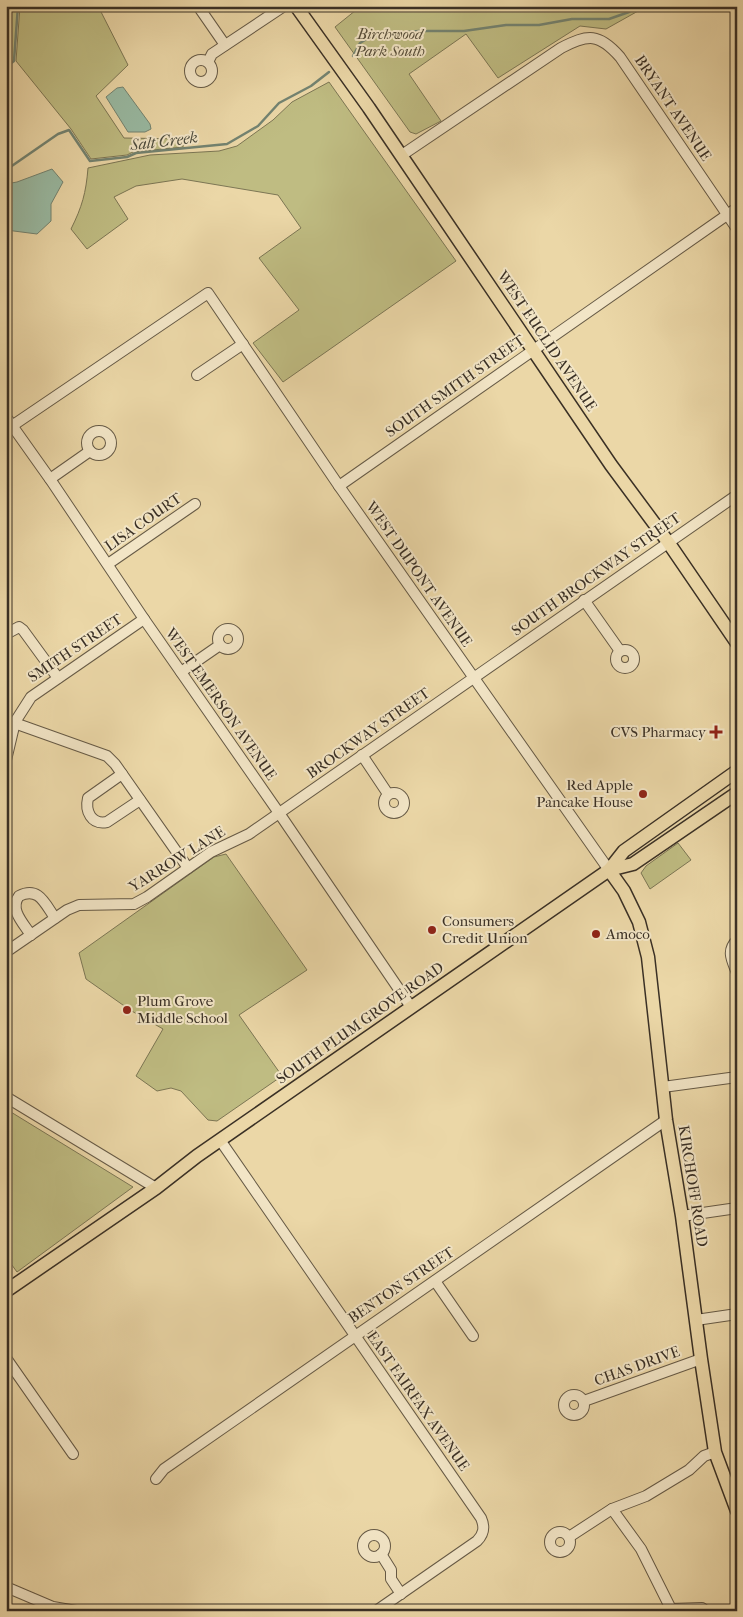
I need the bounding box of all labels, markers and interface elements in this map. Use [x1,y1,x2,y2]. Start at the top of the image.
park label: Birchwood Park South [354,25,425,60]
street label: BRYANT AVENUE [631,52,715,164]
water label: Salt Creek [128,127,199,155]
street label: WEST EUCLID AVENUE [493,267,601,415]
street label: SOUTH SMITH STREET [382,331,529,441]
street label: LISA COURT [101,488,186,555]
street label: WEST DUPONT AVENUE [361,497,476,650]
street label: SOUTH BROCKWAY STREET [508,508,685,639]
street label: SMITH STREET [24,609,126,686]
street label: WEST EMERSON AVENUE [161,624,281,784]
street label: BROCKWAY STREET [303,683,434,782]
place label: CVS Pharmacy [610,723,707,741]
marker: CVS Pharmacy [710,726,722,738]
place label: Red Apple Pancake House [536,776,634,811]
marker: Red Apple Pancake House [637,788,649,800]
street label: YARROW LANE [125,822,228,896]
place label: Consumers Credit Union [442,912,528,947]
marker: Consumers Credit Union [426,924,438,936]
place label: Amoco [605,925,650,943]
marker: Amoco [590,928,602,940]
street label: SOUTH PLUM GROVE ROAD [273,958,447,1088]
place label: Plum Grove Middle School [137,992,228,1027]
marker: Plum Grove Middle School [121,1004,133,1016]
street label: KIRCHOFF ROAD [674,1124,712,1248]
street label: BENTON STREET [345,1242,458,1327]
street label: EAST FAIRFAX AVENUE [363,1328,473,1474]
street label: CHAS DRIVE [592,1342,682,1390]

